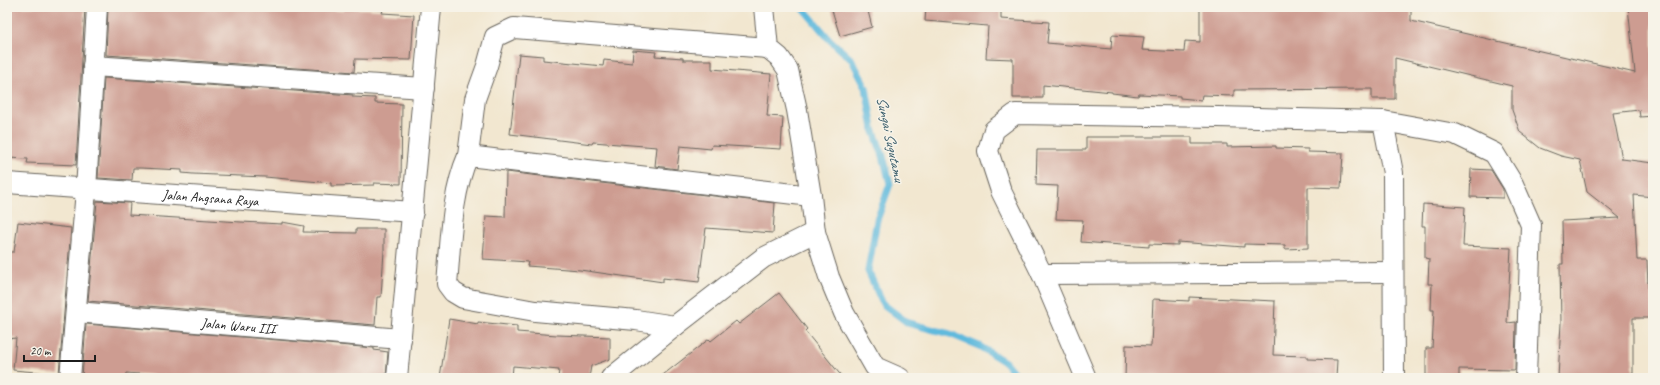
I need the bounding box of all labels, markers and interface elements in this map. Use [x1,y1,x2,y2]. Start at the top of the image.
water label: Sungai Sugutamu [872,95,909,186]
street label: Jalan Angsana Raya [161,186,260,210]
street label: Jalan Waru III [200,314,280,337]
scale bar [24,337,95,363]
text: 20 m [30,343,52,359]

